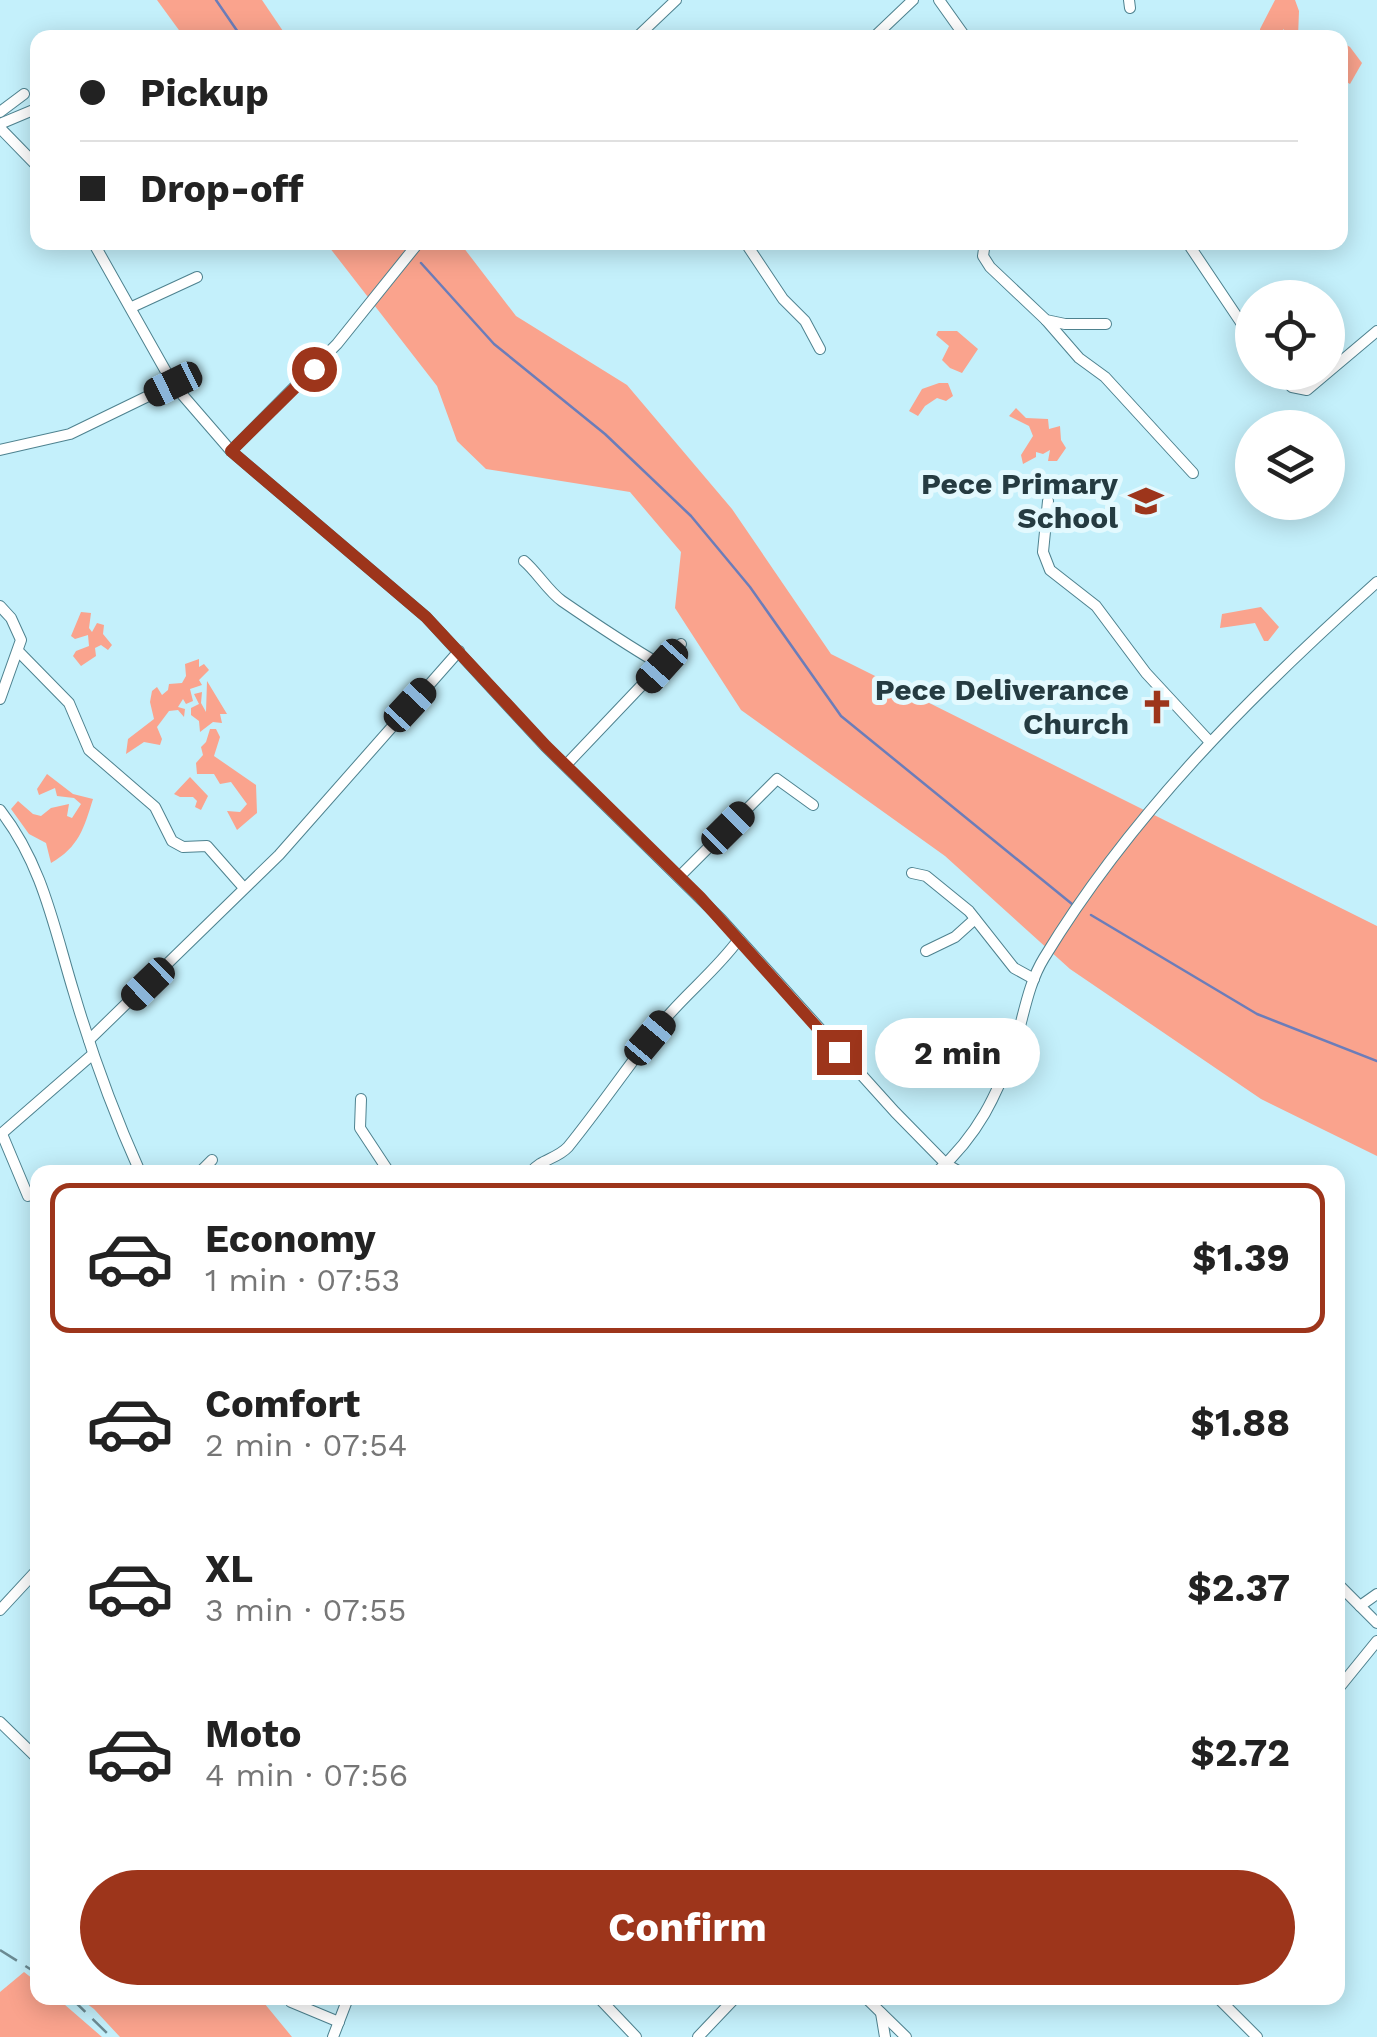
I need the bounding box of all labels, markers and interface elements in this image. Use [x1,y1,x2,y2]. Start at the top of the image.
text: Pickup [140,71,269,115]
text: Drop-off [140,167,304,211]
map controls [1235,280,1345,520]
button: locate [1235,280,1345,390]
route start [292,347,337,392]
car [139,357,207,411]
button: layers [1235,410,1345,520]
place label: Pece Primary School [921,466,1118,535]
school or university icon: Pece Primary School [1127,482,1165,520]
car [631,634,693,698]
place label: Pece Deliverance Church [875,672,1129,741]
car [379,673,441,737]
church icon: Pece Deliverance Church [1138,688,1176,726]
car [696,796,760,860]
car [116,952,180,1016]
car [619,1005,681,1071]
callout: 2 min [874,1017,1039,1087]
route end [817,1030,862,1075]
text: 2 min [914,1034,1001,1072]
icon: car [85,1213,175,1303]
text: Economy [205,1217,376,1261]
text: $1.39 [1192,1236,1290,1280]
text: 1 min · 07:53 [205,1261,400,1299]
icon: car [85,1378,175,1468]
text: Comfort [205,1382,360,1426]
text: $1.88 [1191,1401,1290,1445]
text: 2 min · 07:54 [205,1426,407,1464]
icon: car [85,1543,175,1633]
text: XL [205,1547,253,1591]
text: $2.37 [1187,1566,1290,1610]
text: 3 min · 07:55 [205,1591,406,1629]
icon: car [85,1708,175,1798]
text: Moto [205,1712,301,1756]
text: $2.72 [1191,1731,1290,1775]
text: 4 min · 07:56 [205,1756,408,1794]
button: Confirm [80,1870,1295,1985]

